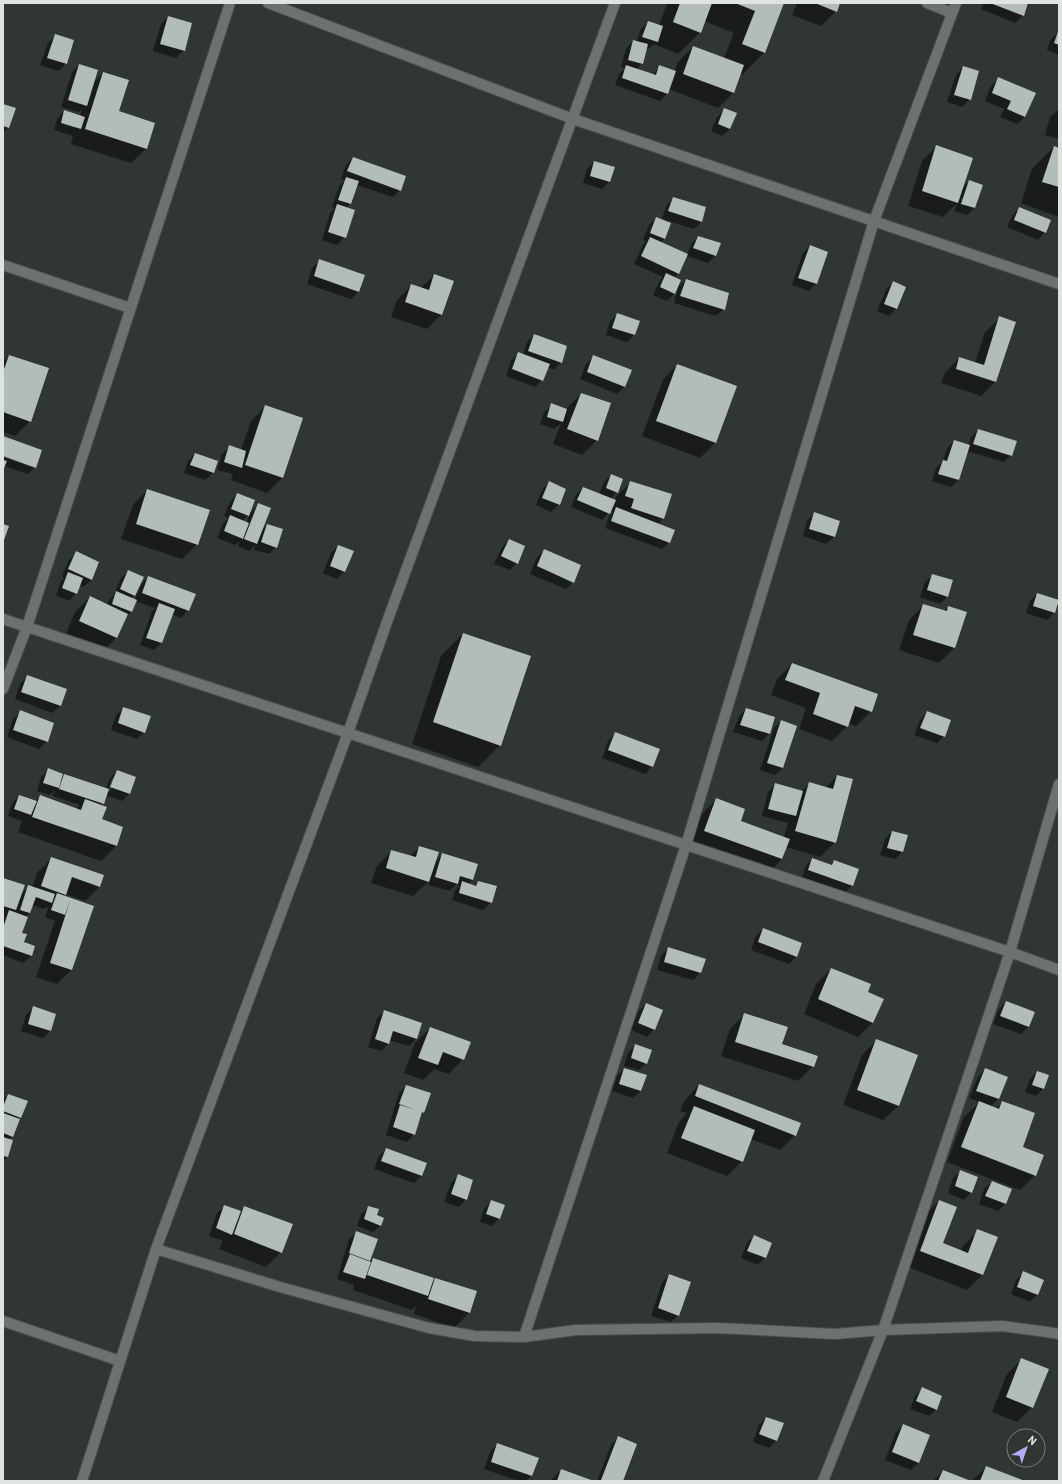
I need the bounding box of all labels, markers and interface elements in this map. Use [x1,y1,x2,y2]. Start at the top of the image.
north arrow [1006,1428,1046,1468]
text: N [1026,1433,1040,1447]

